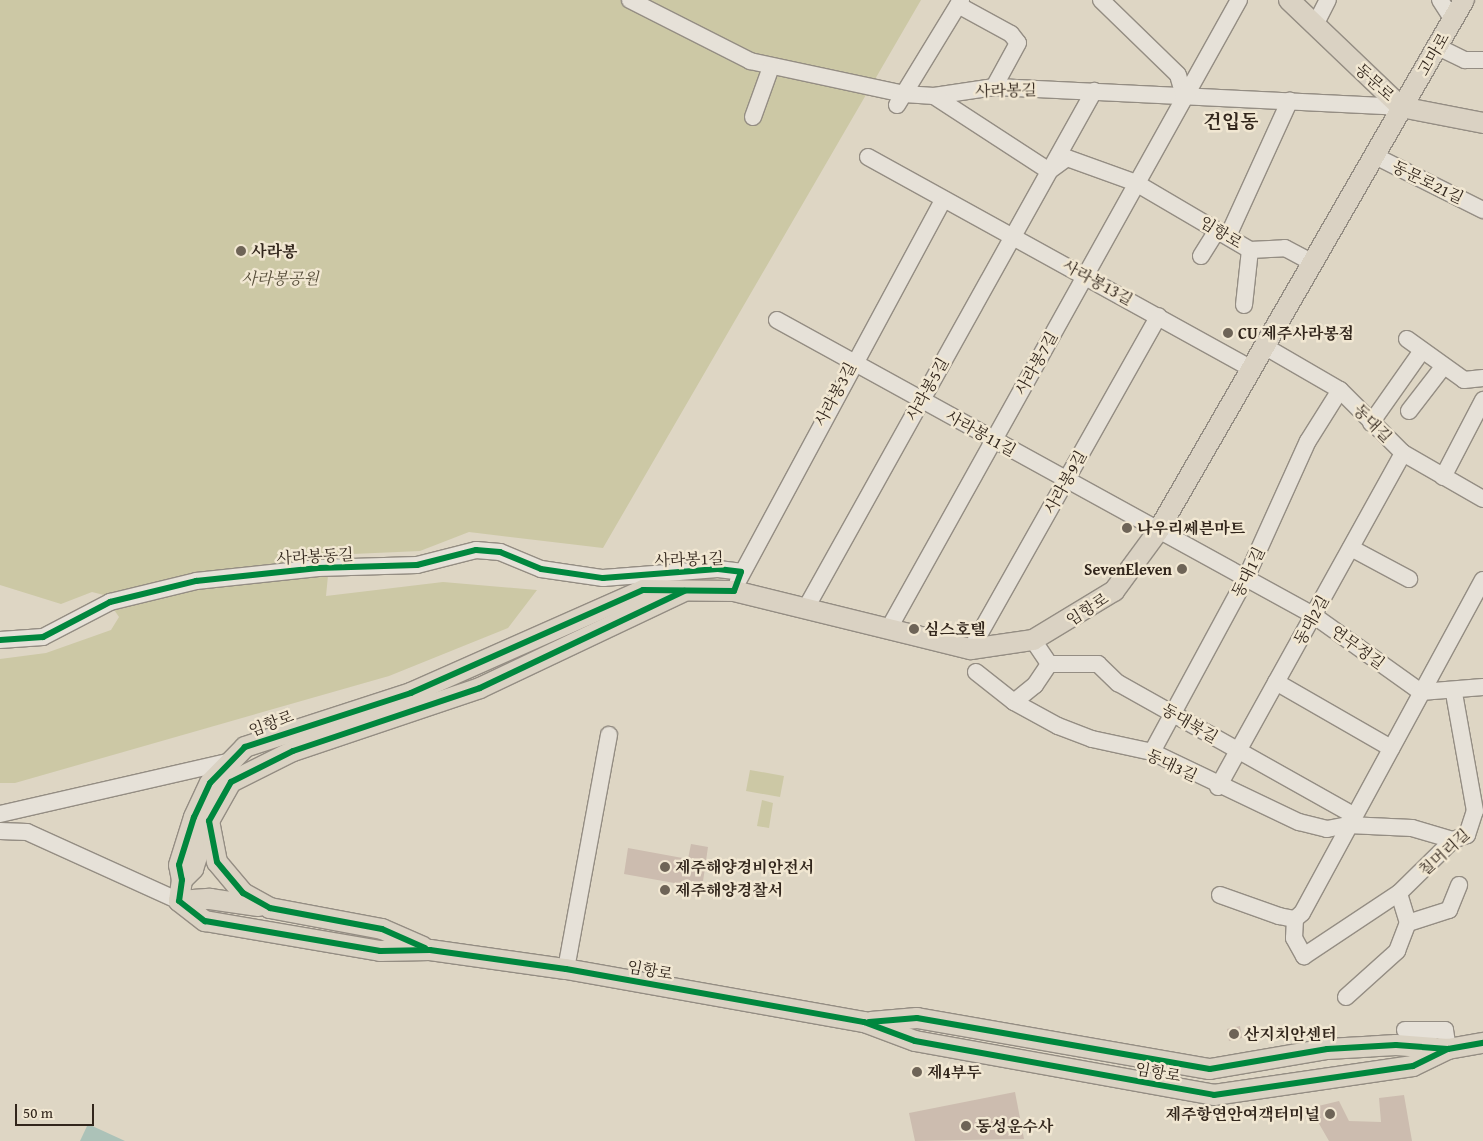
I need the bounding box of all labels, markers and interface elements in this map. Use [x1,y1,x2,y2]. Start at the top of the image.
street label: 고마로 [1413,29,1453,79]
street label: 동문로 [1351,59,1399,105]
street label: 사라봉길 [975,80,1037,100]
district label: 건입동 [1203,111,1259,133]
street label: 동문로21길 [1389,156,1467,208]
street label: 임항로 [1196,212,1246,252]
place label: 사라봉 [251,241,297,261]
marker: 사라봉 [235,245,247,257]
street label: 사라봉13길 [1060,255,1136,309]
park label: 사라봉공원 [241,268,319,288]
place label: CU 제주사라봉점 [1238,323,1354,343]
marker: CU 제주사라봉점 [1222,327,1234,339]
street label: 사라봉7길 [1011,328,1061,398]
street label: 사라봉5길 [902,354,952,424]
street label: 사라봉3길 [810,359,860,429]
street label: 동대길 [1350,400,1396,446]
street label: 사라봉11길 [943,406,1019,460]
street label: 사라봉9길 [1040,447,1090,517]
place label: 나우리쎄븐마트 [1137,518,1245,538]
marker: 나우리쎄븐마트 [1121,522,1133,534]
street label: 동대1길 [1228,543,1268,601]
street label: 사라봉동길 [276,544,354,568]
street label: 사라봉1길 [654,548,724,570]
place label: SevenEleven [1084,559,1172,579]
marker: SevenEleven [1176,563,1188,575]
street label: 임항로 [1062,588,1112,630]
street label: 동대2길 [1289,592,1333,648]
place label: 심스호텔 [924,619,986,639]
street label: 연무정길 [1327,621,1389,673]
marker: 심스호텔 [908,623,920,635]
street label: 동대북길 [1158,699,1222,747]
street label: 임항로 [246,706,296,740]
street label: 동대3길 [1143,745,1201,785]
street label: 칠머리길 [1415,824,1473,880]
place label: 제주해양경비안전서 [675,857,814,877]
marker: 제주해양경비안전서 [659,861,671,873]
place label: 제주해양경찰서 [675,880,783,900]
marker: 제주해양경찰서 [659,884,671,896]
street label: 임항로 [626,957,674,983]
place label: 산지치안센터 [1244,1024,1337,1044]
marker: 산지치안센터 [1228,1028,1240,1040]
street label: 임항로 [1134,1059,1182,1085]
place label: 제4부두 [927,1062,982,1082]
marker: 제4부두 [911,1066,923,1078]
scale bar [18,1094,96,1126]
text: 50 m [23,1102,53,1123]
place label: 제주항연안여객터미널 [1165,1104,1320,1124]
marker: 제주항연안여객터미널 [1324,1108,1336,1120]
place label: 동성운수사 [976,1116,1053,1136]
marker: 동성운수사 [960,1120,972,1132]

